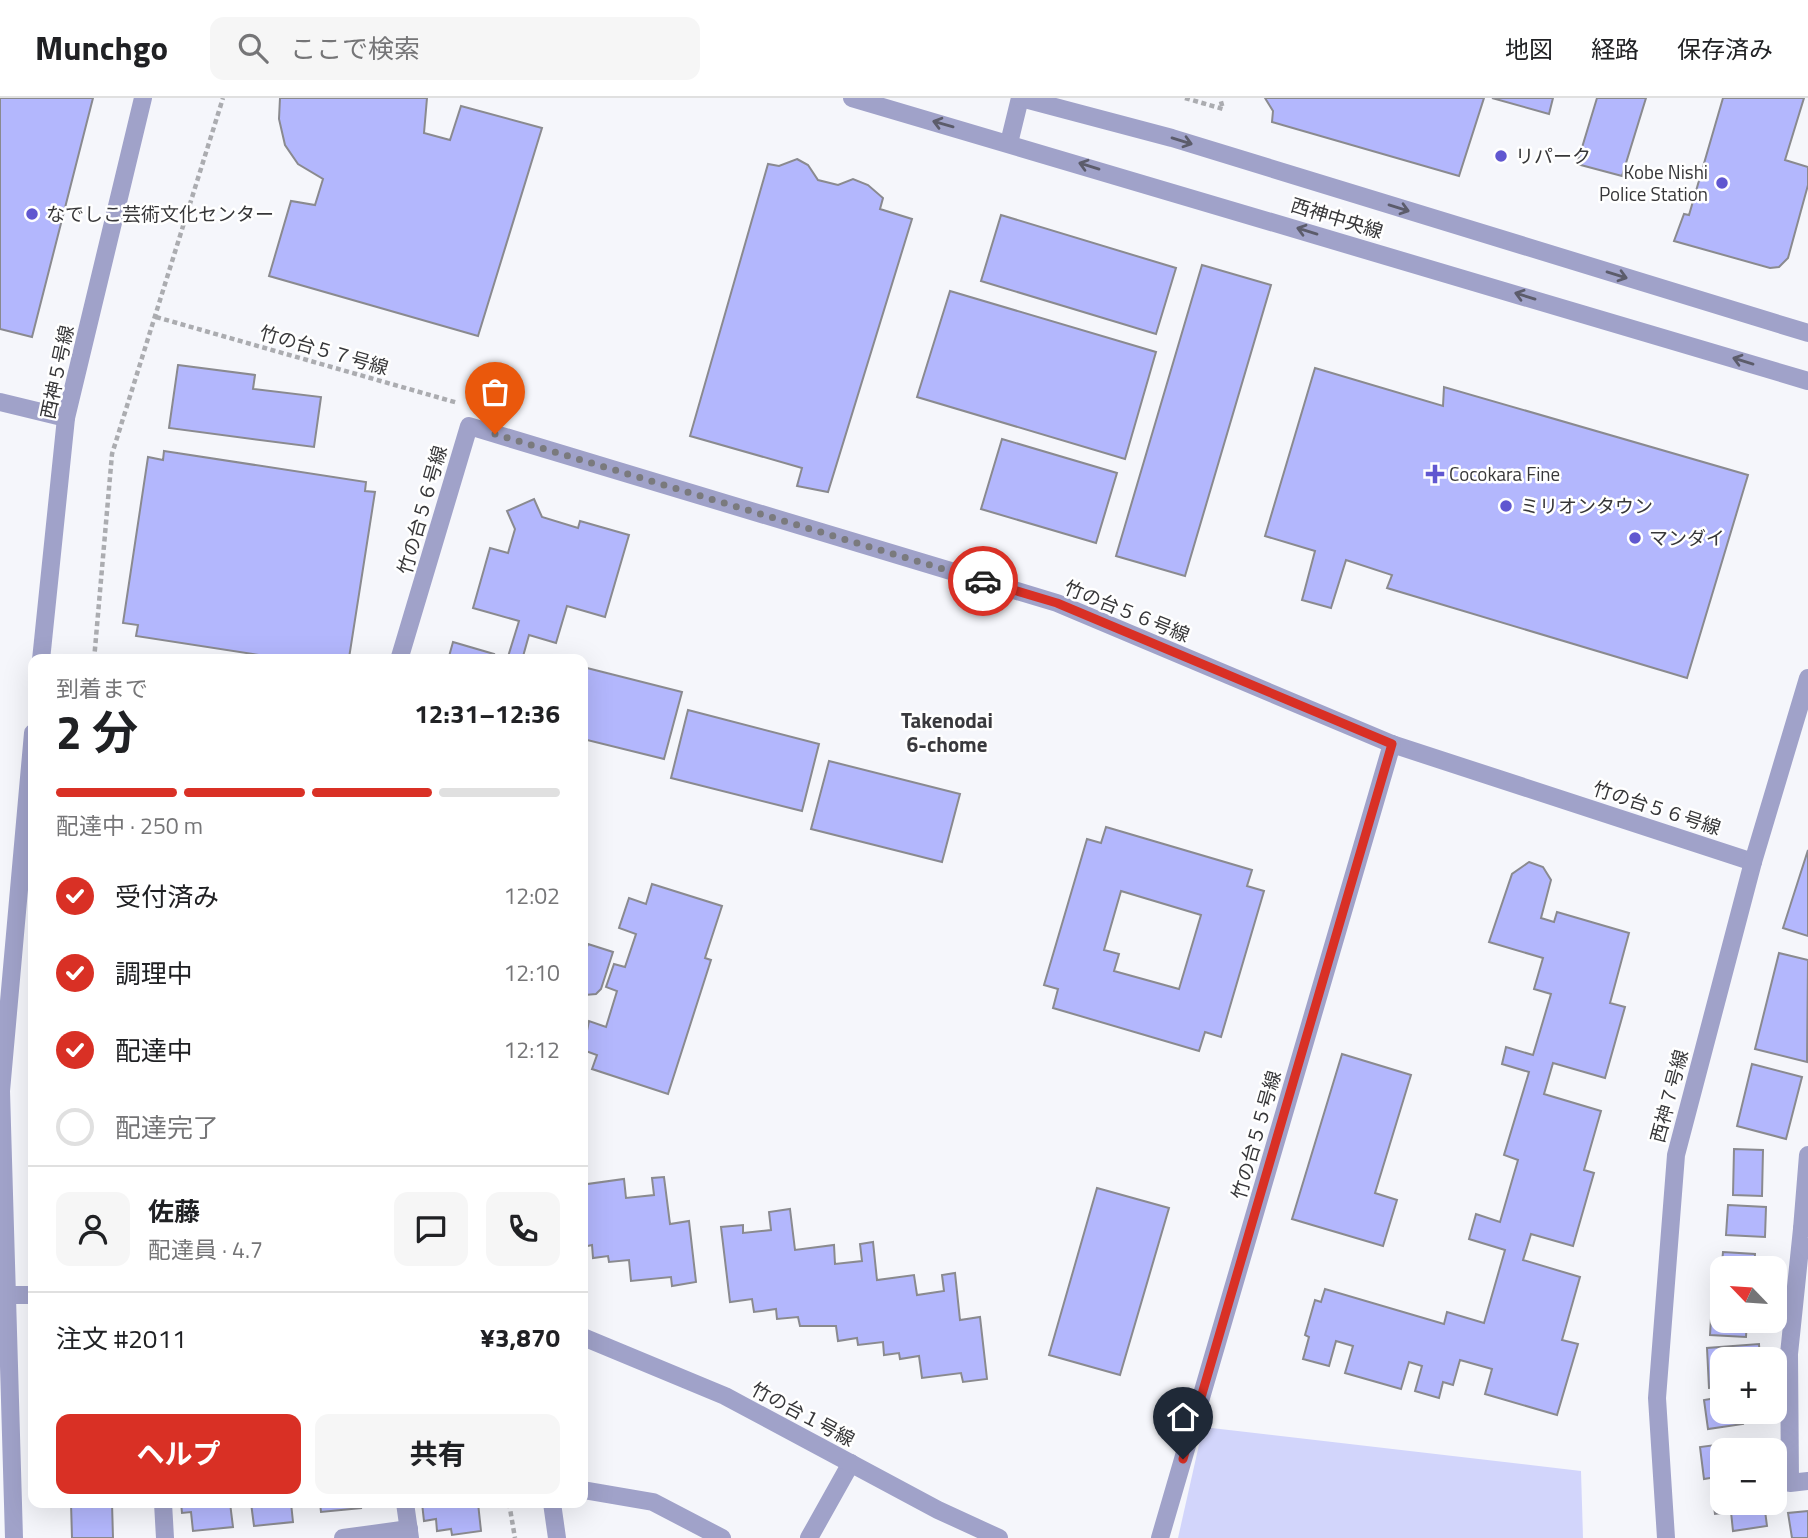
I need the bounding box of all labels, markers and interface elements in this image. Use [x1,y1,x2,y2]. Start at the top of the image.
search box [210,17,700,80]
text: Munchgo [35,23,168,73]
icon: search [234,29,272,67]
text: ここで検索 [290,29,420,68]
text: 地図 [1505,31,1553,67]
text: 経路 [1591,31,1639,67]
text: 保存済み [1677,31,1773,67]
one-way arrow [932,116,954,129]
one-way arrow [1171,135,1193,148]
place label: リパーク [1515,141,1591,170]
marker: リパーク [1493,148,1509,164]
place label: Kobe Nishi Police Station [1599,157,1708,208]
one-way arrow [1078,159,1100,172]
marker: Kobe Nishi Police Station [1714,175,1730,191]
street label: 西神中央線 [1287,190,1387,245]
place label: なでしこ芸術文化センター [46,199,274,228]
one-way arrow [1388,203,1410,216]
marker: なでしこ芸術文化センター [24,206,40,222]
one-way arrow [1296,223,1318,236]
one-way arrow [1605,270,1627,283]
one-way arrow [1514,288,1536,301]
street label: 竹の台５７号線 [256,317,392,382]
street label: 西神５号線 [32,322,81,421]
one-way arrow [1732,353,1754,366]
pin [465,362,525,434]
icon: bag [476,373,514,411]
street label: 竹の台５６号線 [389,442,454,578]
place label: Cocokara Fine [1449,459,1560,488]
marker: Cocokara Fine [1427,466,1443,482]
place label: ミリオンタウン [1520,491,1653,520]
marker: ミリオンタウン [1498,498,1514,514]
place label: マンダイ [1649,523,1725,552]
marker: マンダイ [1627,530,1643,546]
courier [948,546,1018,616]
icon: car [964,562,1002,600]
street label: 竹の台５６号線 [1060,572,1194,649]
text: 到着まで [56,671,148,706]
text: 12:31–12:36 [414,694,560,733]
text: 2 分 [56,697,138,767]
district label: Takenodai 6-chome [901,704,993,760]
street label: 竹の台５６号線 [1589,773,1725,842]
text: 配達中 · 250 m [56,808,203,843]
icon: check [56,877,94,915]
text: 受付済み [115,877,219,916]
text: 12:02 [503,878,560,913]
icon: check [56,954,94,992]
text: 調理中 [115,954,193,993]
text: 12:10 [503,955,560,990]
icon: check [56,1031,94,1069]
text: 配達中 [115,1031,193,1070]
text: 12:12 [503,1032,560,1067]
street label: 西神７号線 [1642,1046,1695,1146]
street label: 竹の台５５号線 [1223,1067,1288,1203]
text: 配達完了 [115,1108,219,1147]
button: person [56,1192,130,1266]
text: 佐藤 [148,1192,200,1231]
button: chat [394,1192,468,1266]
button: phone [486,1192,560,1266]
text: 配達員 · 4.7 [148,1232,263,1267]
north arrow [1710,1256,1787,1334]
map controls [1710,1256,1787,1515]
text: ¥3,870 [480,1318,560,1357]
text: 注文 #2011 [56,1319,187,1358]
button: + [1710,1347,1787,1424]
street label: 竹の台１号線 [746,1374,860,1453]
pin [1153,1387,1213,1459]
icon: home [1164,1398,1202,1436]
button: ヘルプ [56,1414,301,1494]
button: 共有 [315,1414,560,1494]
button: − [1710,1438,1787,1515]

